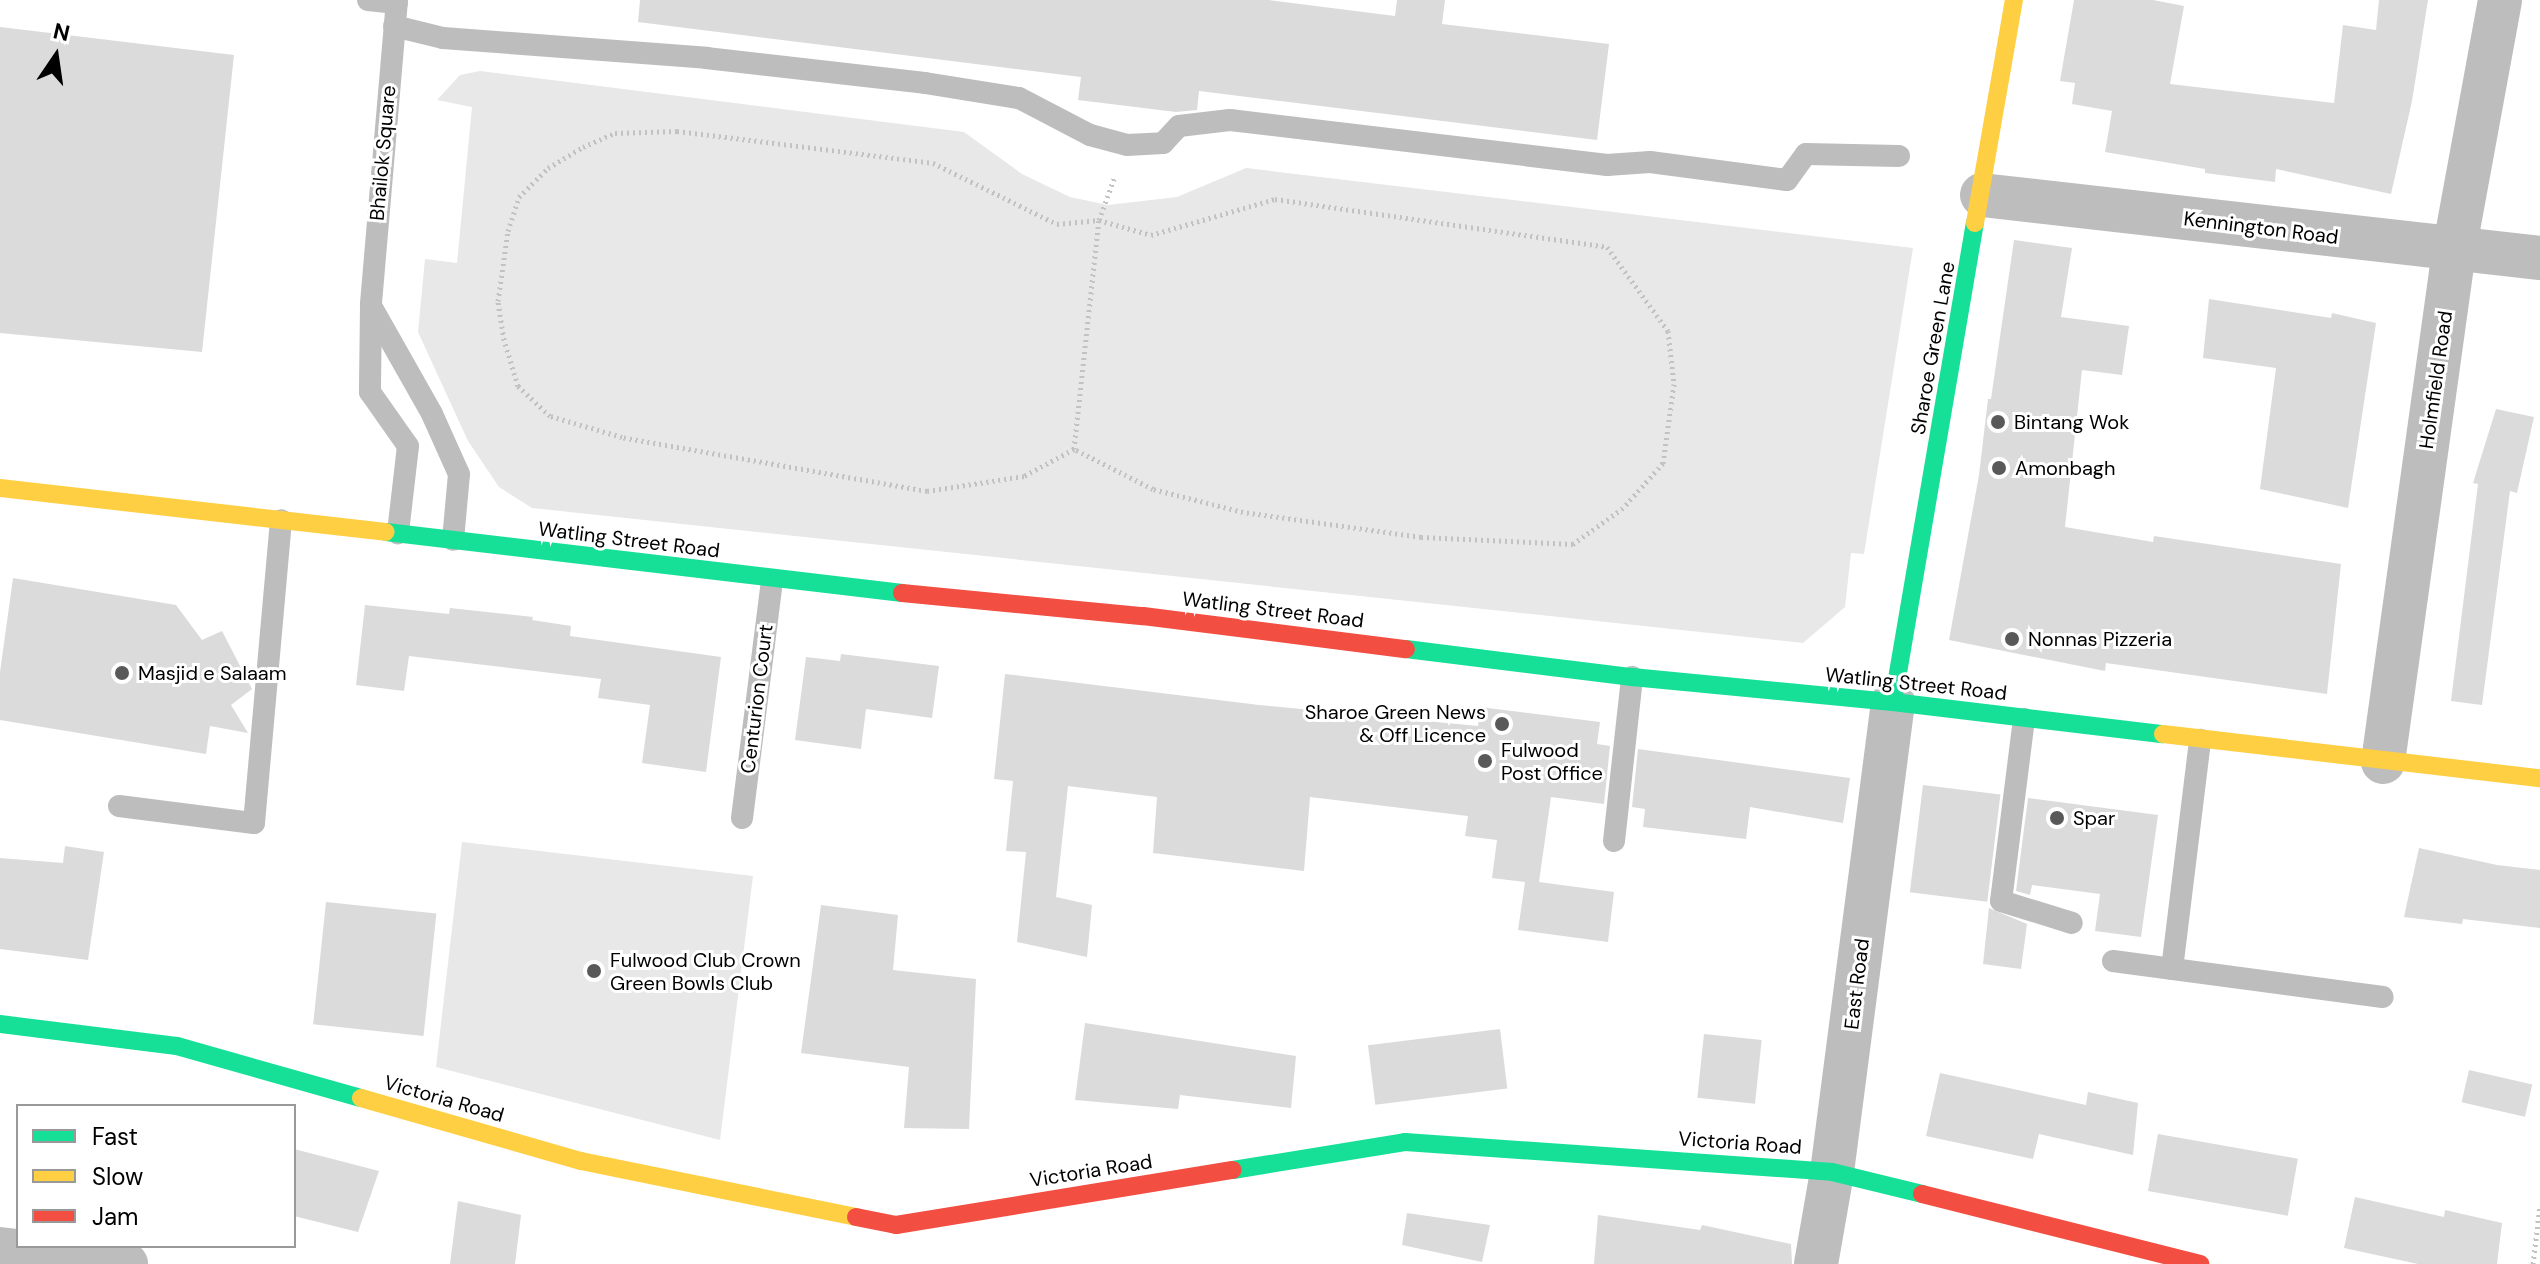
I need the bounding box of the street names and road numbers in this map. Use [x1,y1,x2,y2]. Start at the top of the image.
street label: Bhailok Square [365,84,401,222]
street label: Kennington Road [2182,207,2340,249]
street label: Sharoe Green Lane [1906,259,1960,437]
street label: Holmfield Road [2414,309,2458,451]
street label: Watling Street Road [537,517,721,563]
street label: Watling Street Road [1181,587,1365,633]
street label: Centurion Court [736,623,778,775]
street label: Watling Street Road [1824,663,2008,705]
street label: East Road [1840,937,1874,1031]
street label: Victoria Road [381,1070,507,1128]
street label: Victoria Road [1677,1127,1803,1159]
street label: Victoria Road [1028,1149,1154,1193]

